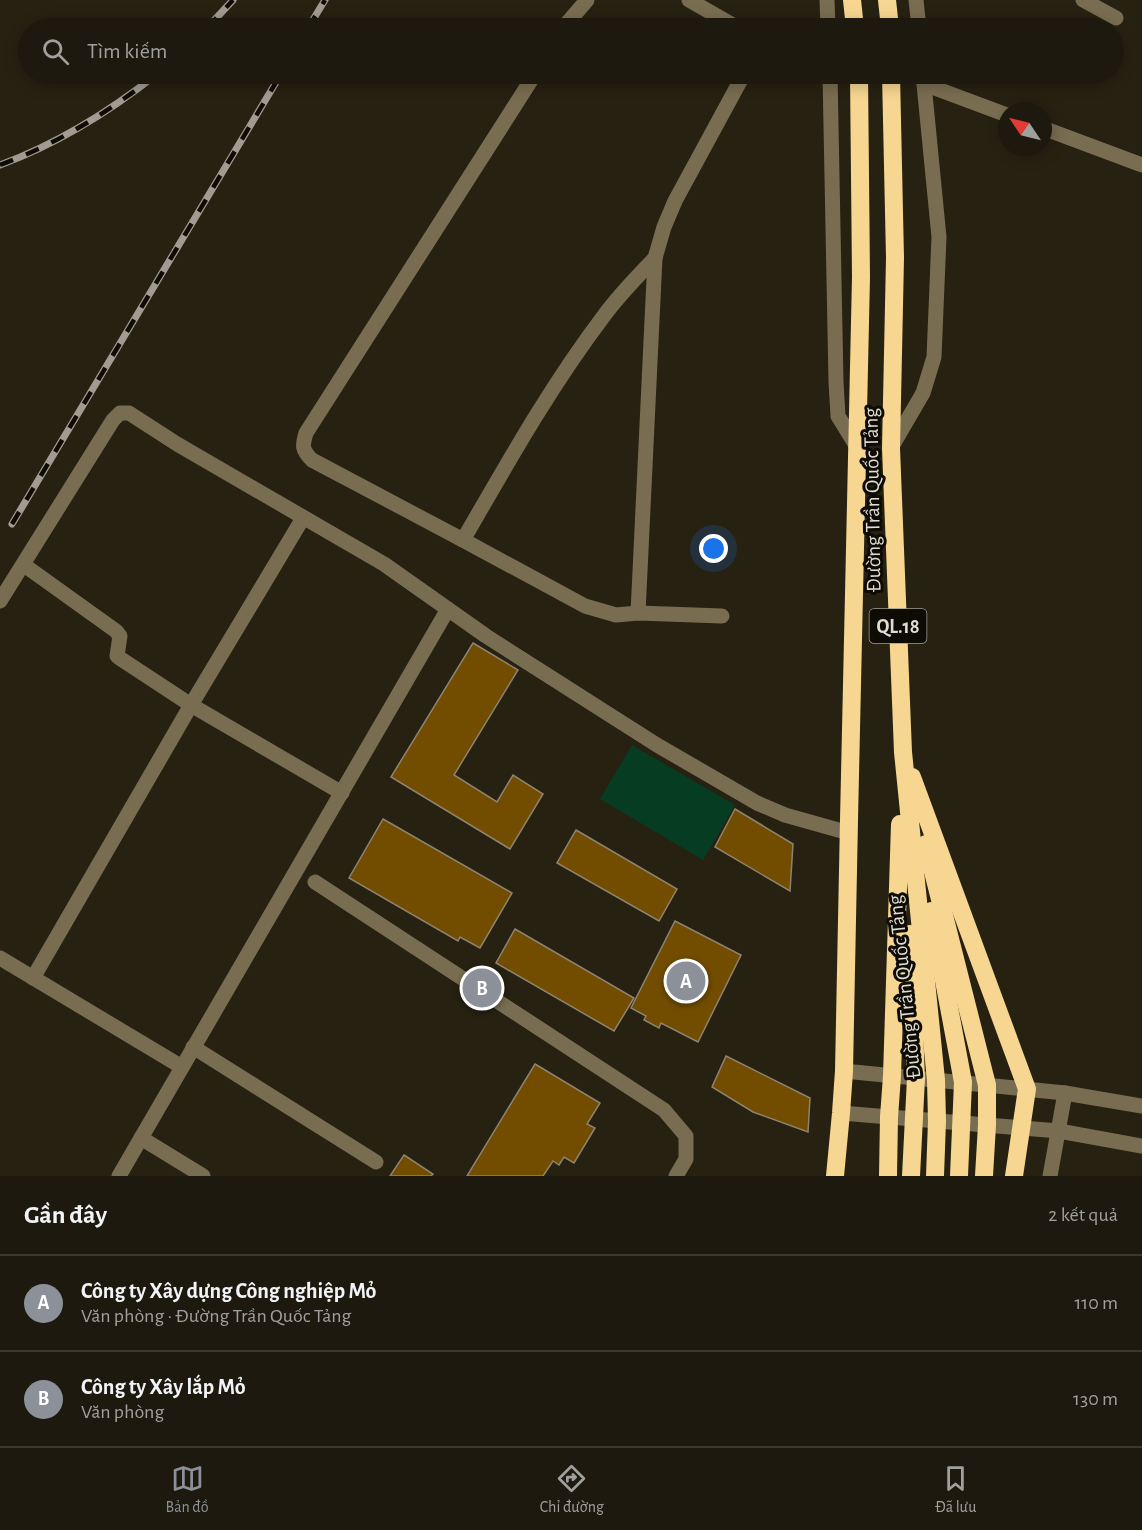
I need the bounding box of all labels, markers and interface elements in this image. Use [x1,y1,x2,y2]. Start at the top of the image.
search box [18,18,1124,84]
icon: search [39,35,72,68]
text: Tìm kiếm [87,40,167,62]
north arrow [998,102,1052,156]
street label: Đường Trần Quốc Tảng [860,407,885,593]
your location [699,534,728,563]
road number: QL.18 [870,609,926,643]
street label: Đường Trần Quốc Tảng [884,893,925,1080]
pin: A [666,958,706,1004]
pin: B [462,966,502,1010]
text: Gần đây [24,1202,107,1228]
text: 2 kết quả [1048,1205,1118,1225]
text: Công ty Xây dựng Công nghiệp Mỏ [81,1280,376,1302]
text: A [38,1293,50,1313]
text: 110 m [1074,1293,1118,1313]
text: Văn phòng · Đường Trần Quốc Tảng [81,1306,351,1326]
text: Công ty Xây lắp Mỏ [81,1376,246,1398]
text: B [38,1389,49,1409]
text: 130 m [1073,1389,1118,1409]
text: Văn phòng [81,1402,164,1422]
tab: Bản đồ [166,1462,209,1517]
tab: Chỉ đường [540,1462,604,1517]
tab: Đã lưu [935,1462,976,1517]

